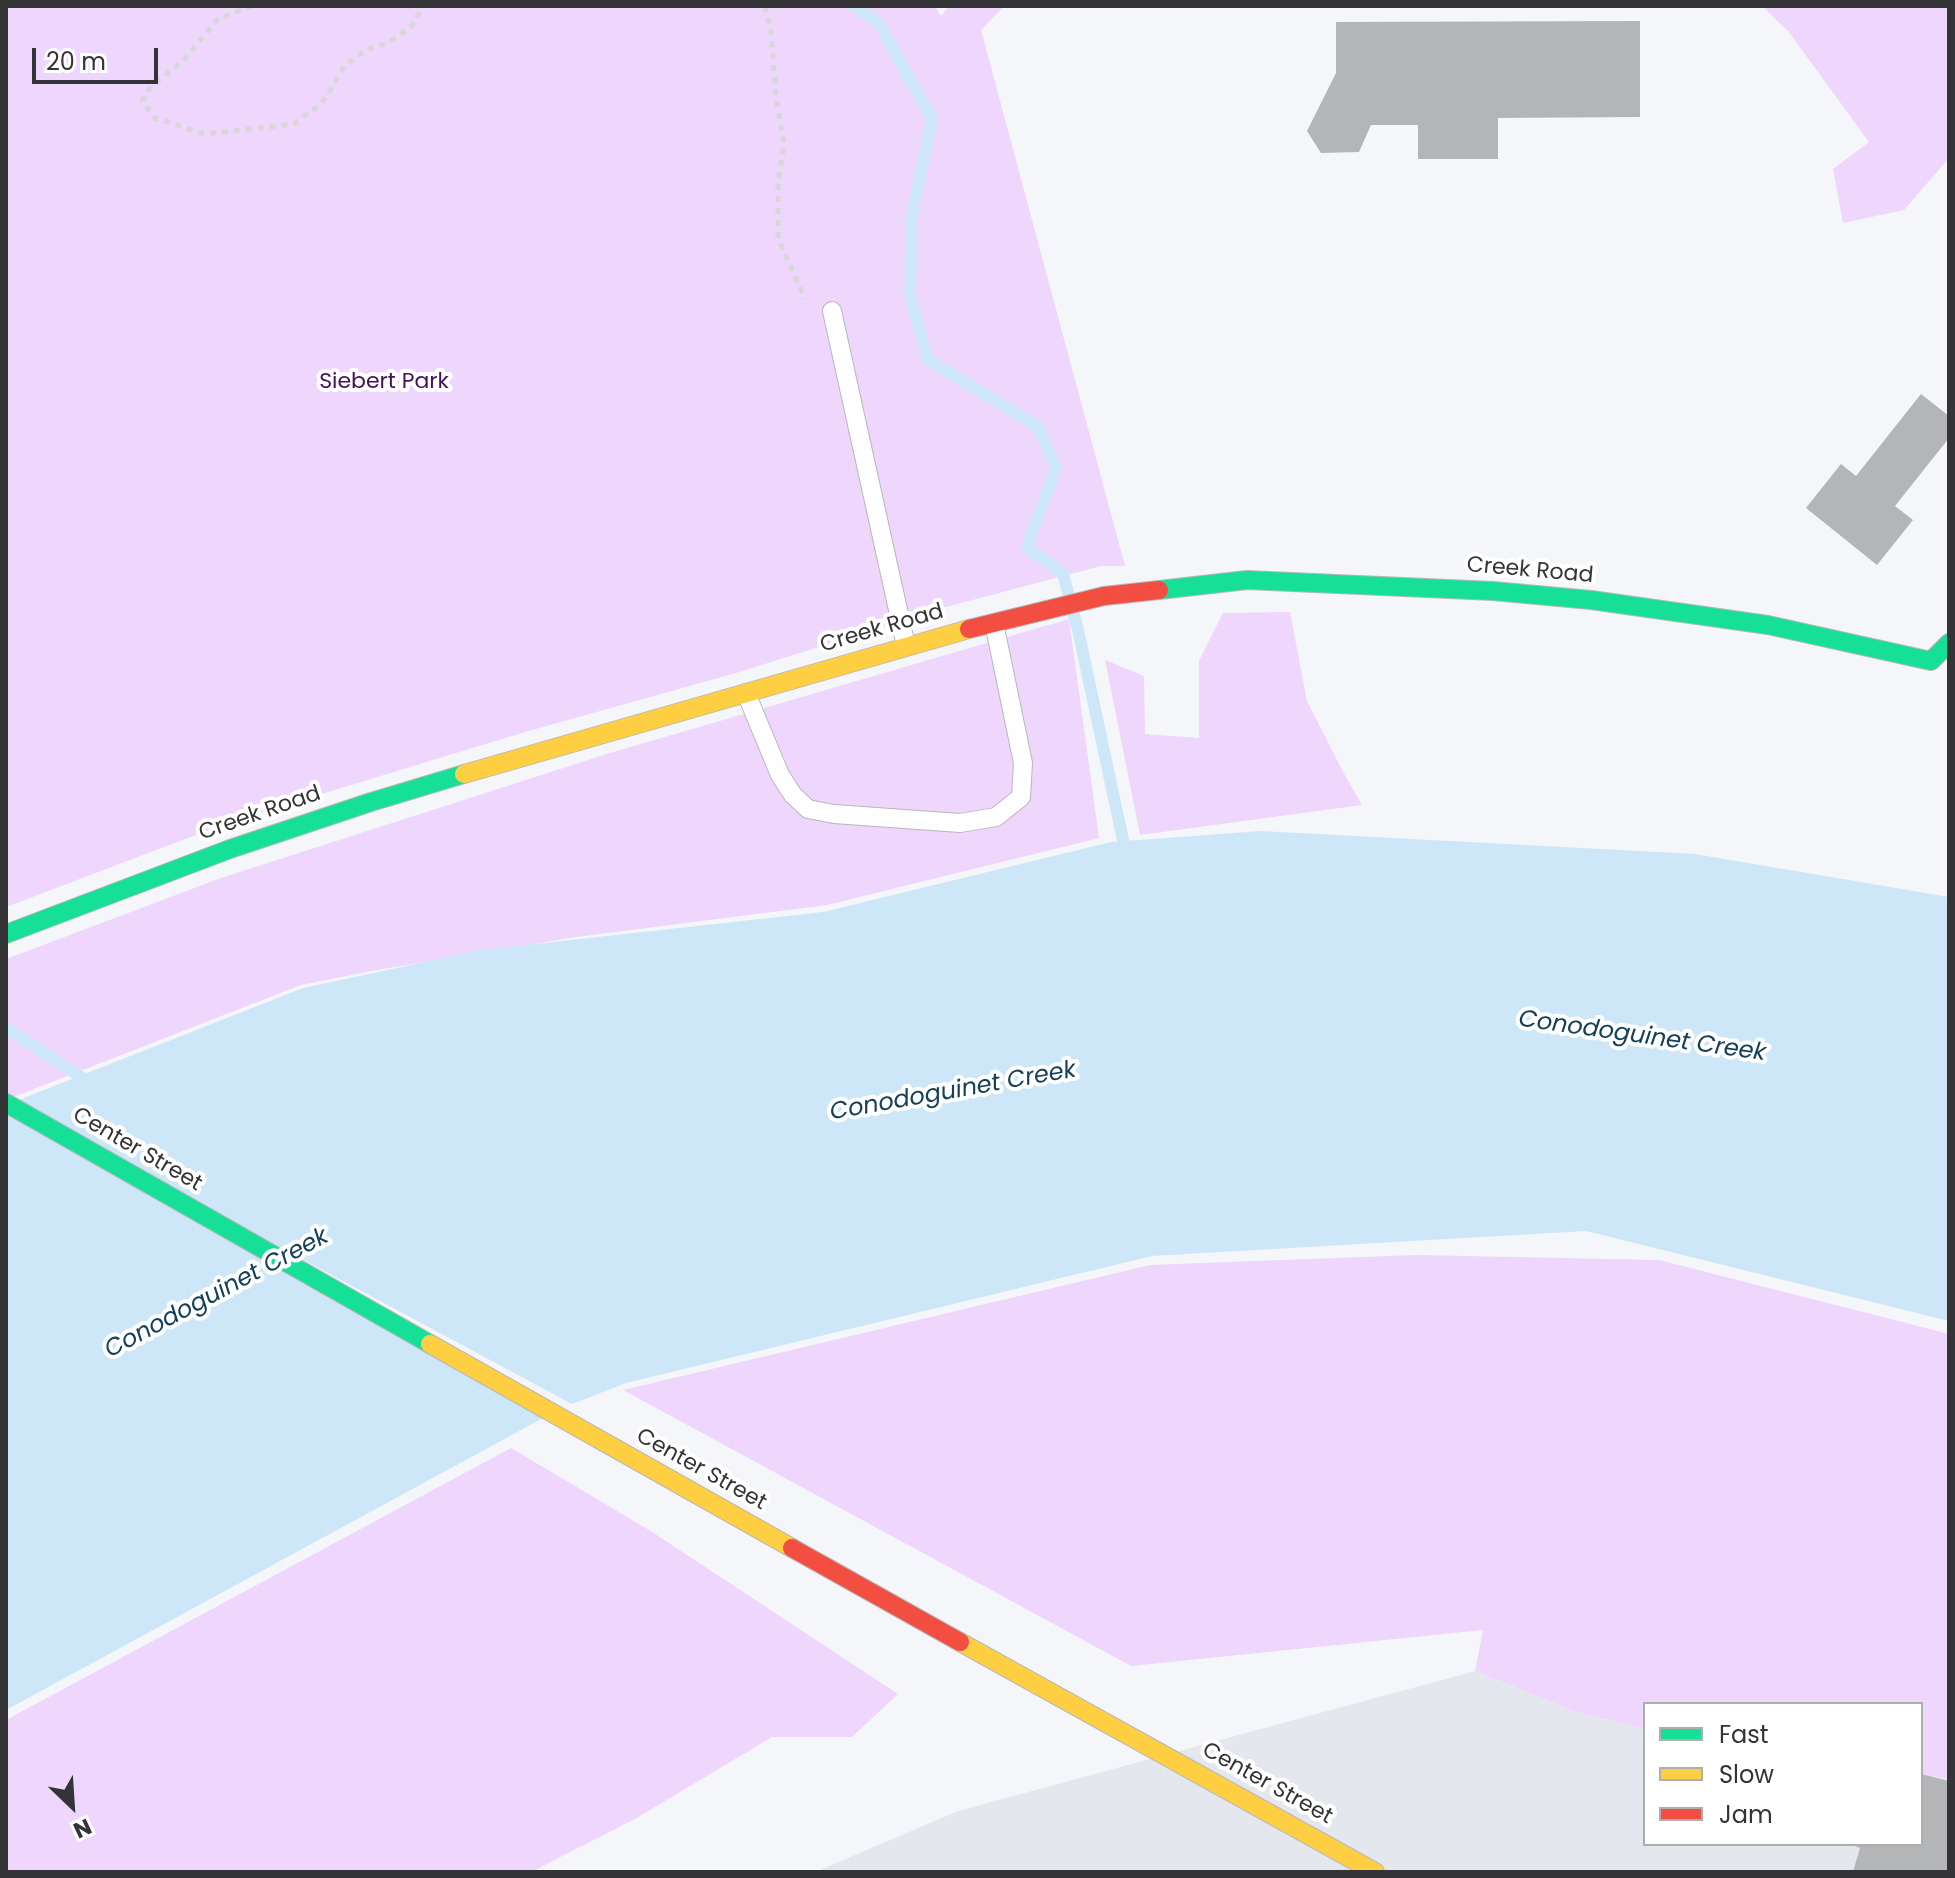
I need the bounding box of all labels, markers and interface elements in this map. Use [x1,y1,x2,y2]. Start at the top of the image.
scale bar [36,32,162,82]
text: 20 m [46,45,106,78]
park label: Siebert Park [319,369,449,395]
street label: Creek Road [1466,552,1594,590]
street label: Creek Road [817,599,947,659]
street label: Creek Road [196,781,324,847]
water label: Conodoguinet Creek [1517,1005,1767,1069]
water label: Conodoguinet Creek [828,1056,1078,1128]
street label: Center Street [68,1102,206,1198]
water label: Conodoguinet Creek [100,1223,334,1365]
street label: Center Street [631,1423,771,1517]
legend [1643,1702,1923,1846]
text: Fast [1719,1718,1769,1751]
street label: Center Street [1197,1737,1337,1831]
text: Slow [1719,1758,1774,1791]
north arrow [32,1766,112,1846]
text: Jam [1719,1798,1773,1831]
text: N [68,1811,96,1846]

